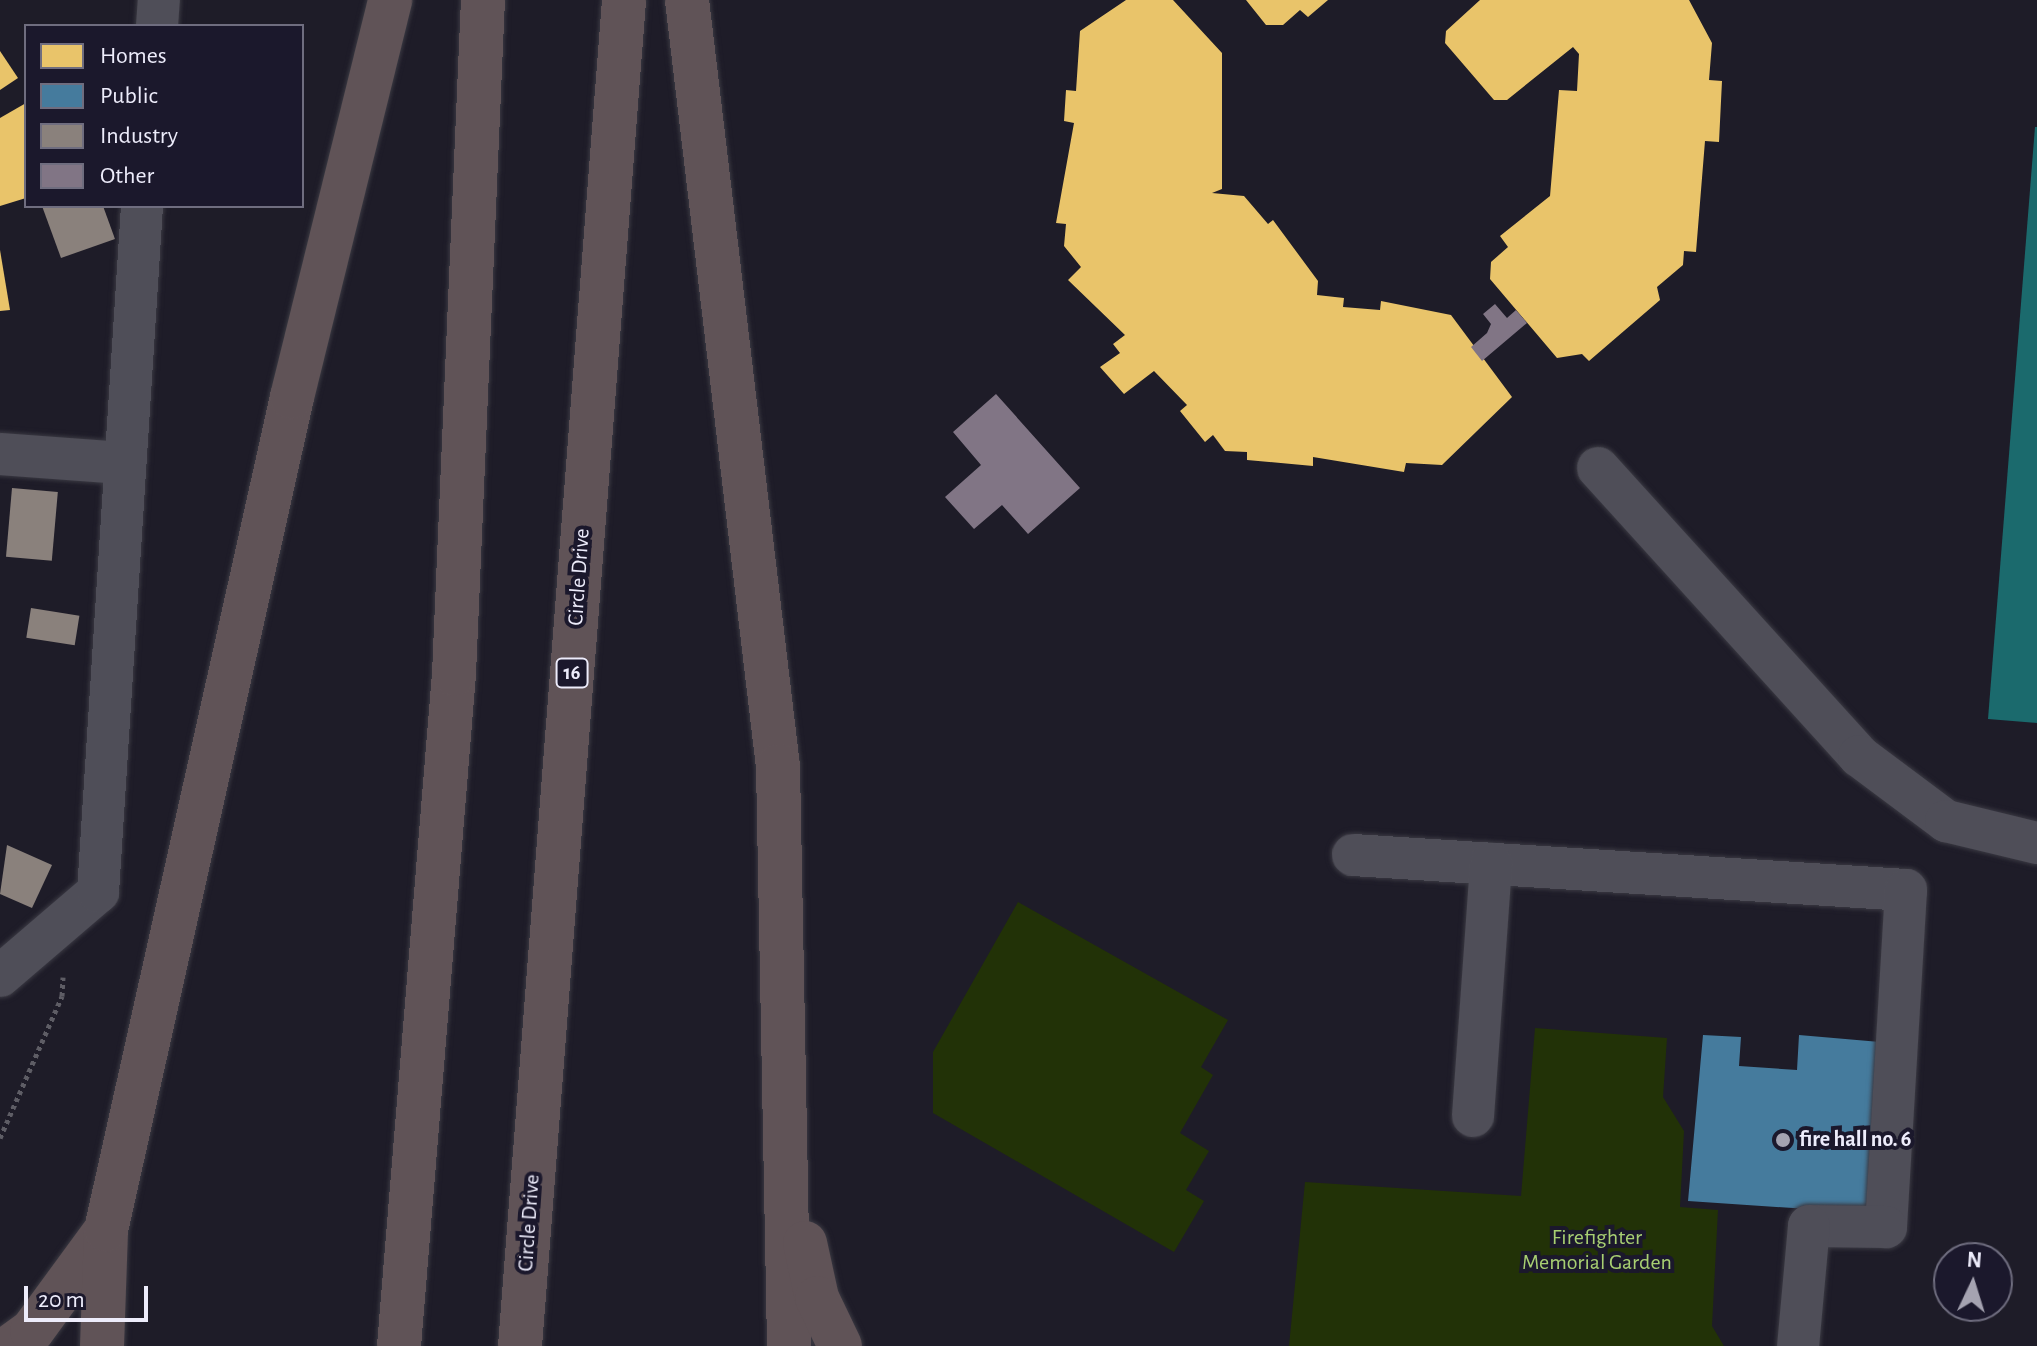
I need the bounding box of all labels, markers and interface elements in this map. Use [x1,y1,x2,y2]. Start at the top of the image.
legend [24,24,304,208]
text: Homes [100,44,167,68]
text: Public [100,84,158,108]
text: Industry [100,124,178,148]
text: Other [100,164,154,188]
street label: Circle Drive [562,528,596,626]
road number: 16 [554,657,590,689]
place label: fire hall no. 6 [1799,1127,1911,1153]
marker: fire hall no. 6 [1774,1131,1792,1149]
street label: Circle Drive [512,1174,546,1272]
park label: Firefighter Memorial Garden [1522,1224,1672,1276]
north arrow [1933,1242,2013,1322]
text: N [1966,1249,1983,1272]
scale bar [28,1270,152,1320]
text: 20 m [38,1288,85,1312]

